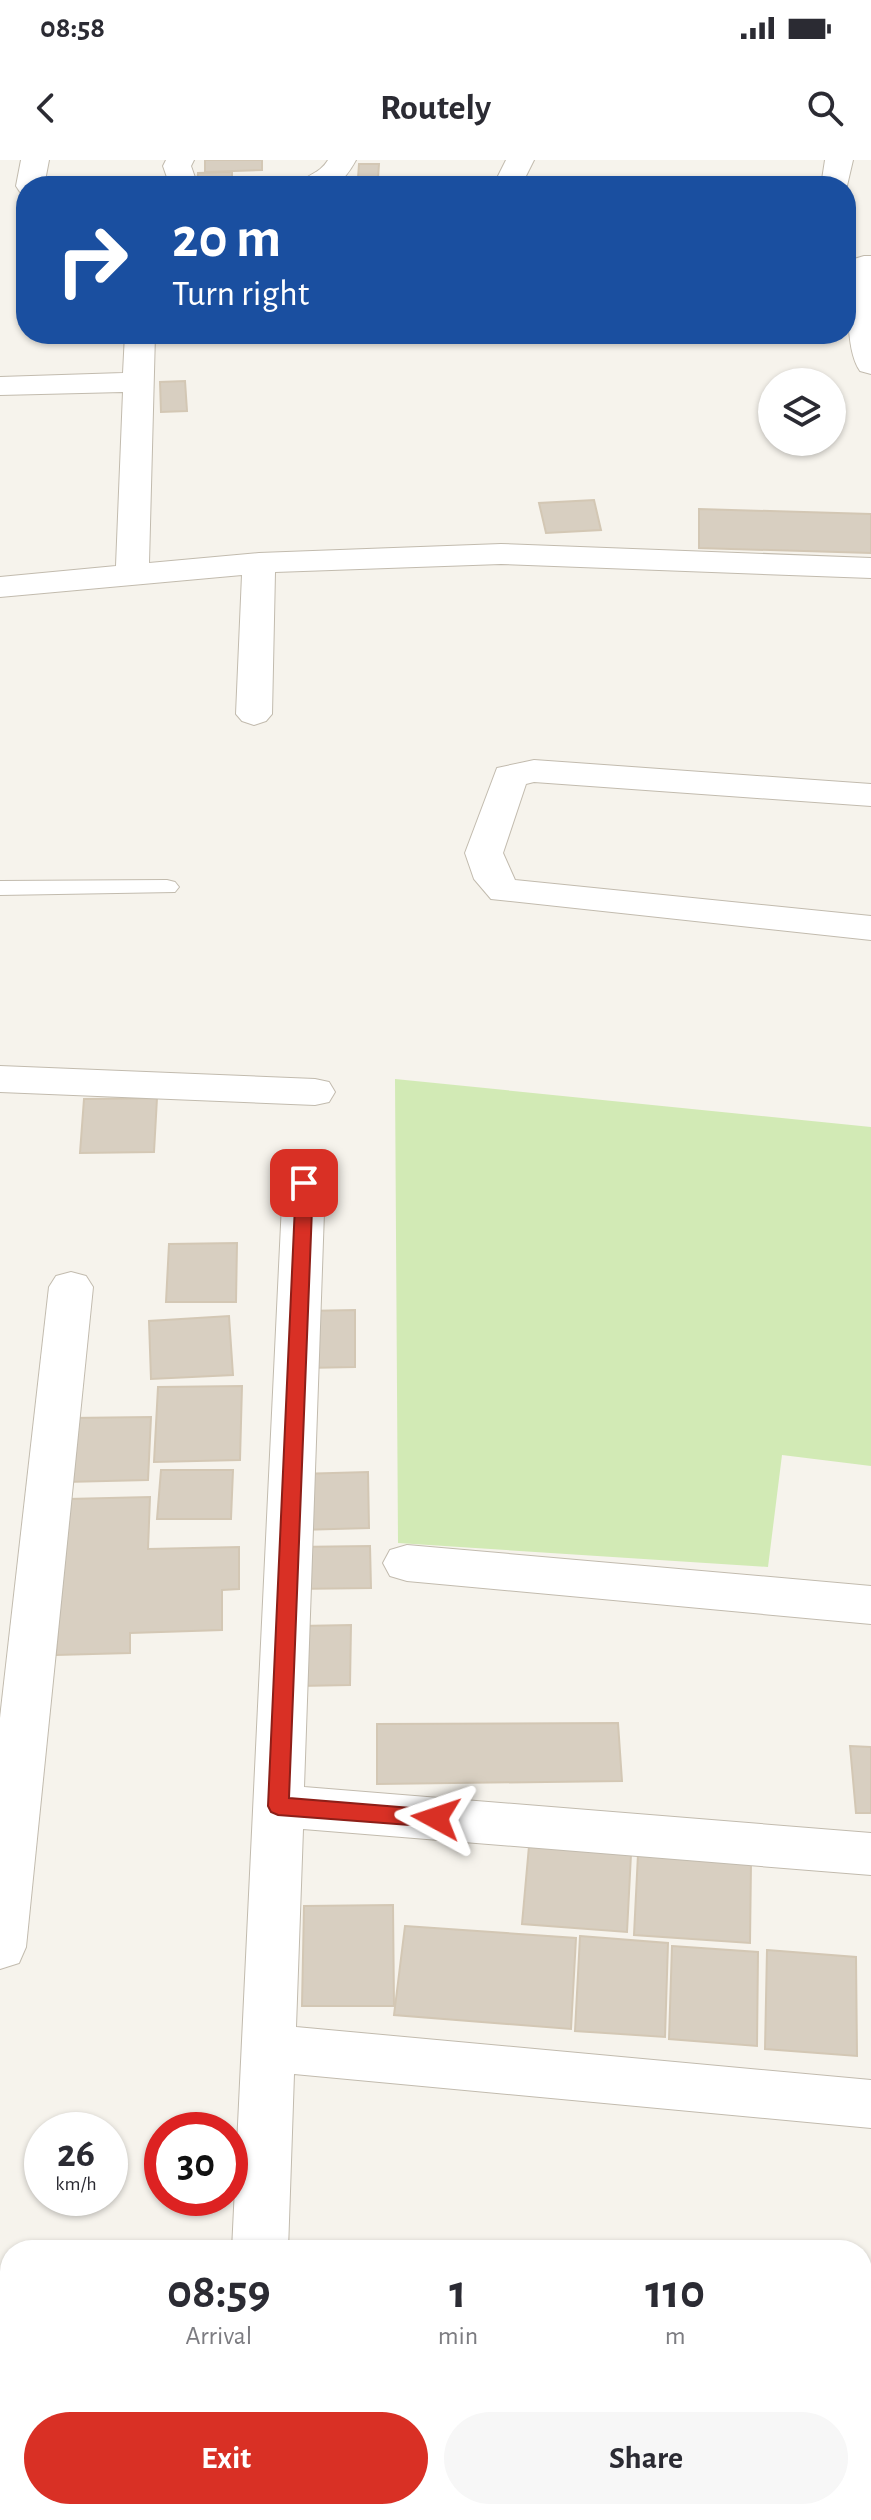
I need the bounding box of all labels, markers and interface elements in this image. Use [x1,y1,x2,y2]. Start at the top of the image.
text: 08:58 [40,13,105,43]
icon: back [24,86,68,130]
icon: search [803,86,847,130]
text: Routely [380,90,491,126]
icon: right [40,208,144,312]
text: 20 m [172,211,281,267]
text: Turn right [172,276,309,312]
map controls [758,368,846,456]
button: layers [758,368,846,456]
pin [270,1149,338,1217]
icon: arrive [282,1161,326,1205]
position arrow [394,1776,478,1860]
speed limit sign: 30 [144,2112,248,2216]
text: 26 [57,2134,95,2174]
text: km/h [55,2174,97,2194]
text: 08:59 [167,2269,271,2317]
text: 1 [449,2269,467,2317]
text: 110 [645,2269,705,2317]
text: Arrival [185,2323,252,2349]
text: min [438,2323,478,2349]
text: m [665,2323,686,2349]
button: Exit [24,2412,428,2504]
button: Share [444,2412,848,2504]

